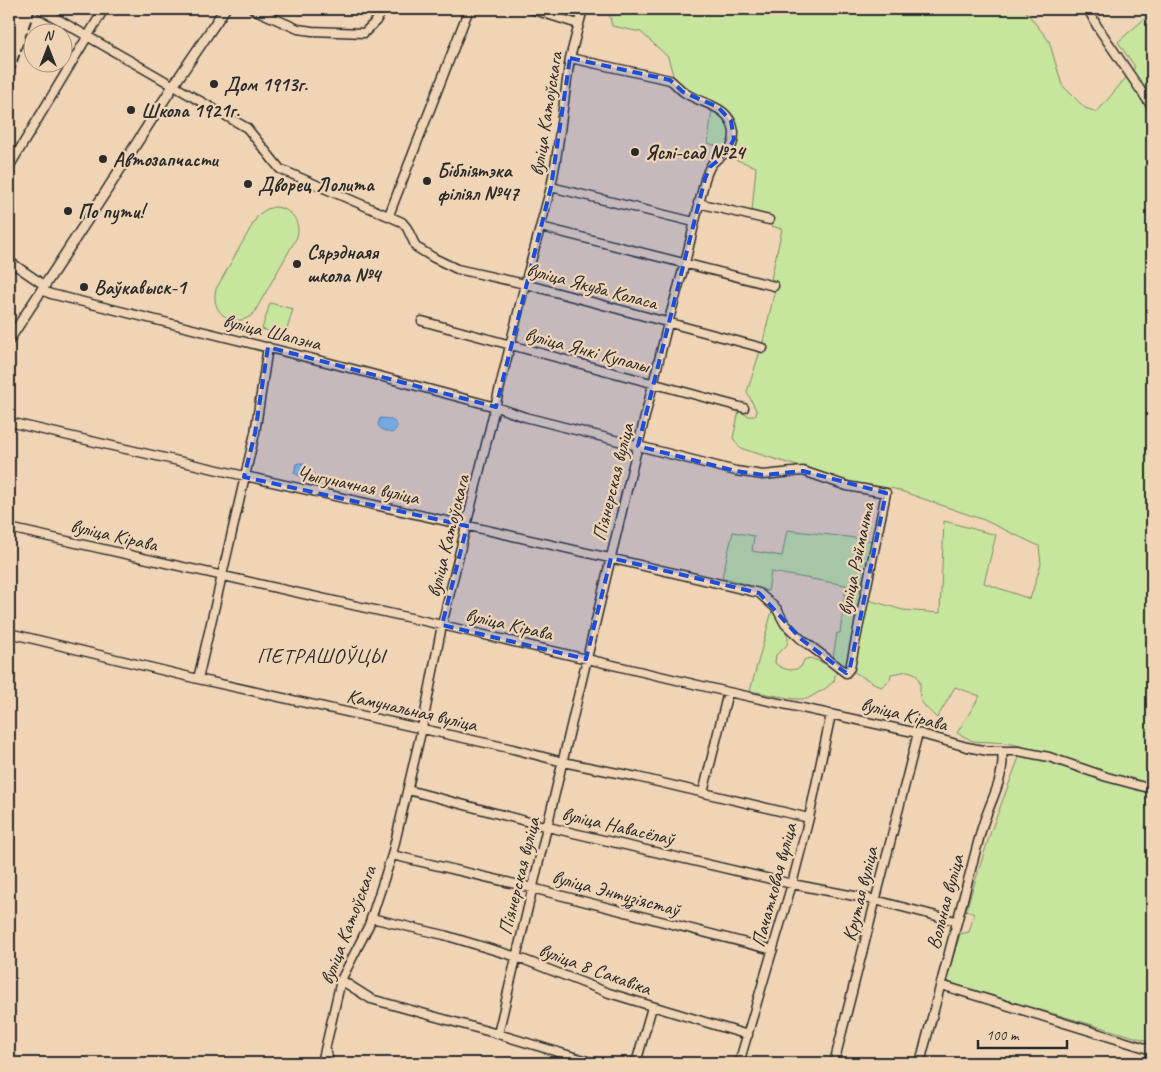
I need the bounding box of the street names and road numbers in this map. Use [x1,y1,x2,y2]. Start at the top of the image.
street label: вуліца Катоўскага [524,48,568,178]
street label: вуліца Якуба Коласа [524,257,662,316]
street label: вуліца Шапэна [221,308,325,357]
street label: вуліца Янкі Купалы [522,321,653,379]
street label: Піянерская вуліца [586,419,640,543]
street label: Чыгуначная вуліца [295,460,423,510]
street label: вуліца Катоўскага [421,470,476,600]
street label: вуліца Рэйманта [832,499,881,618]
street label: вуліца Кірава [68,513,162,558]
street label: вуліца Кірава [463,602,557,647]
street label: Камунальная вуліца [344,683,481,737]
street label: вуліца Кірава [858,691,952,737]
street label: вуліца Навасёлаў [559,801,678,851]
street label: Піянерская вуліца [492,813,546,937]
street label: Пачатковая вуліца [745,819,803,950]
street label: Крутая вуліца [836,843,884,944]
street label: Вольная вуліца [920,851,970,952]
street label: вуліца Катоўскага [314,860,383,988]
street label: вуліца Энтузіястаў [549,864,684,923]
street label: вуліца 8 Сакавіка [536,937,656,1001]

